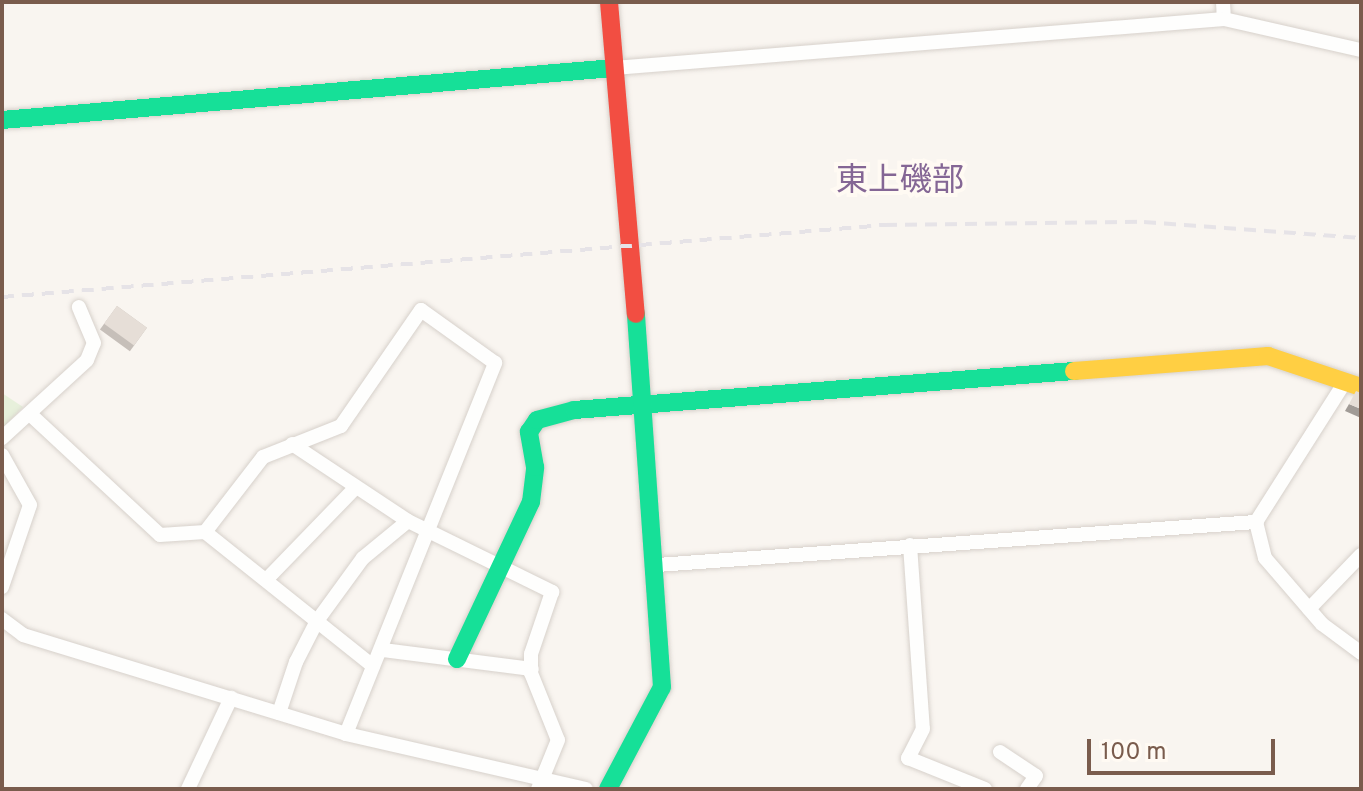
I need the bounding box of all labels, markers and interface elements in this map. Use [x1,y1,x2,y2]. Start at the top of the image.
district label: 東上磯部 [836,163,964,201]
scale bar [1091,723,1279,773]
text: 100 m [1101,738,1167,768]

